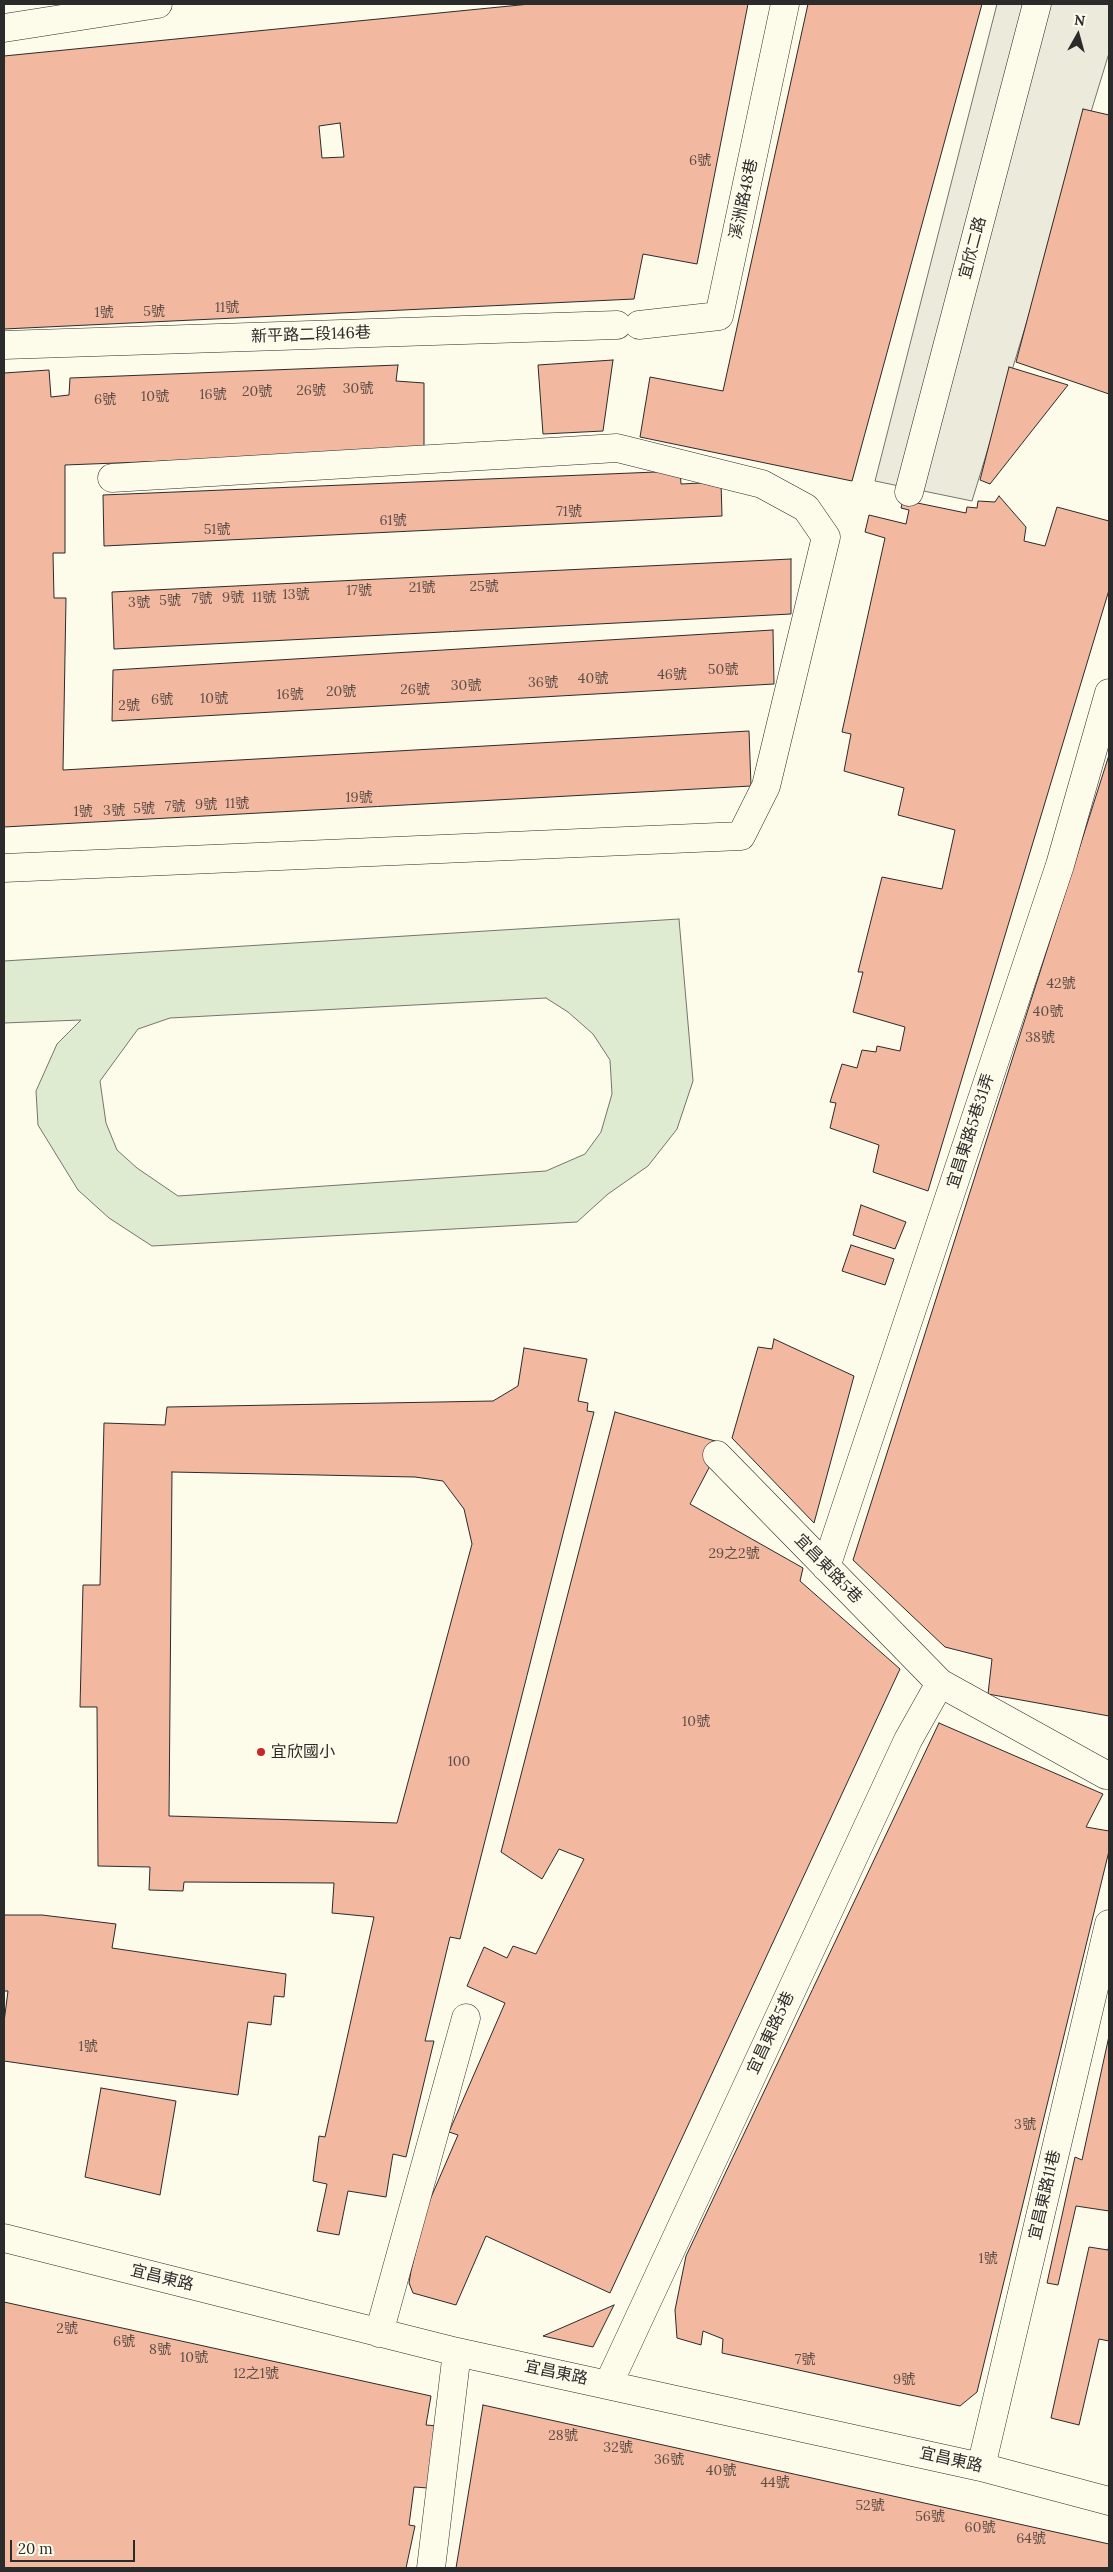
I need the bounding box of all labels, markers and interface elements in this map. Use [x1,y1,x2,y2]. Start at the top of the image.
north arrow [1053,10,1103,60]
text: N [1073,11,1086,30]
house number: 6號 [689,153,711,169]
street label: 溪洲路48巷 [726,157,762,241]
street label: 宜欣二路 [955,215,991,281]
house number: 11號 [215,300,239,316]
house number: 5號 [143,304,165,320]
house number: 1號 [94,305,114,321]
street label: 新平路二段146巷 [251,323,371,347]
house number: 30號 [343,381,373,397]
house number: 26號 [296,383,326,399]
house number: 20號 [242,384,272,400]
house number: 16號 [199,387,227,403]
house number: 10號 [141,389,169,405]
house number: 6號 [94,392,116,408]
house number: 71號 [556,504,582,520]
house number: 61號 [379,513,407,529]
house number: 51號 [204,522,230,538]
house number: 25號 [469,579,499,595]
house number: 21號 [409,580,435,596]
house number: 17號 [346,583,372,599]
house number: 13號 [283,587,309,603]
house number: 9號 [222,590,244,606]
house number: 11號 [252,590,276,606]
house number: 7號 [192,591,212,607]
house number: 5號 [159,593,181,609]
house number: 3號 [128,595,150,611]
house number: 50號 [708,662,738,678]
house number: 46號 [657,667,687,683]
house number: 40號 [578,671,608,687]
house number: 36號 [528,675,558,691]
house number: 30號 [451,678,481,694]
house number: 26號 [400,682,430,698]
house number: 20號 [326,684,356,700]
house number: 16號 [276,687,304,703]
house number: 10號 [200,691,228,707]
house number: 6號 [151,692,173,708]
house number: 2號 [118,698,140,714]
house number: 19號 [345,790,373,806]
house number: 11號 [225,796,249,812]
house number: 9號 [195,797,217,813]
house number: 7號 [165,799,185,815]
house number: 5號 [133,801,155,817]
house number: 3號 [103,803,125,819]
house number: 1號 [73,804,93,820]
house number: 42號 [1046,976,1076,992]
house number: 40號 [1033,1004,1063,1020]
house number: 38號 [1025,1030,1055,1046]
street label: 宜昌東路5巷31弄 [943,1071,999,1191]
street label: 宜昌東路5巷 [790,1530,866,1608]
house number: 29之2號 [708,1546,760,1562]
house number: 10號 [682,1714,710,1730]
place label: 宜欣國小 [271,1742,335,1762]
marker: 宜欣國小 [255,1746,267,1758]
house number: 100 [448,1754,470,1770]
street label: 宜昌東路5巷 [744,1989,798,2077]
house number: 1號 [78,2039,98,2055]
house number: 3號 [1014,2117,1036,2133]
street label: 宜昌東路11巷 [1025,2148,1065,2242]
house number: 1號 [978,2251,998,2267]
street label: 宜昌東路 [129,2261,195,2295]
house number: 2號 [56,2321,78,2337]
house number: 6號 [113,2334,135,2350]
house number: 8號 [149,2342,171,2358]
house number: 10號 [180,2350,208,2366]
house number: 7號 [795,2352,815,2368]
street label: 宜昌東路 [523,2357,589,2389]
house number: 12之1號 [233,2366,279,2382]
house number: 9號 [893,2372,915,2388]
house number: 28號 [548,2428,578,2444]
house number: 32號 [603,2440,633,2456]
street label: 宜昌東路 [918,2443,984,2477]
house number: 36號 [654,2452,684,2468]
house number: 40號 [706,2463,736,2479]
house number: 44號 [760,2475,790,2491]
house number: 52號 [855,2498,885,2514]
house number: 56號 [915,2509,945,2525]
house number: 60號 [965,2520,995,2536]
scale bar [12,2530,138,2562]
house number: 64號 [1016,2531,1046,2547]
text: 20 m [18,2539,53,2558]

